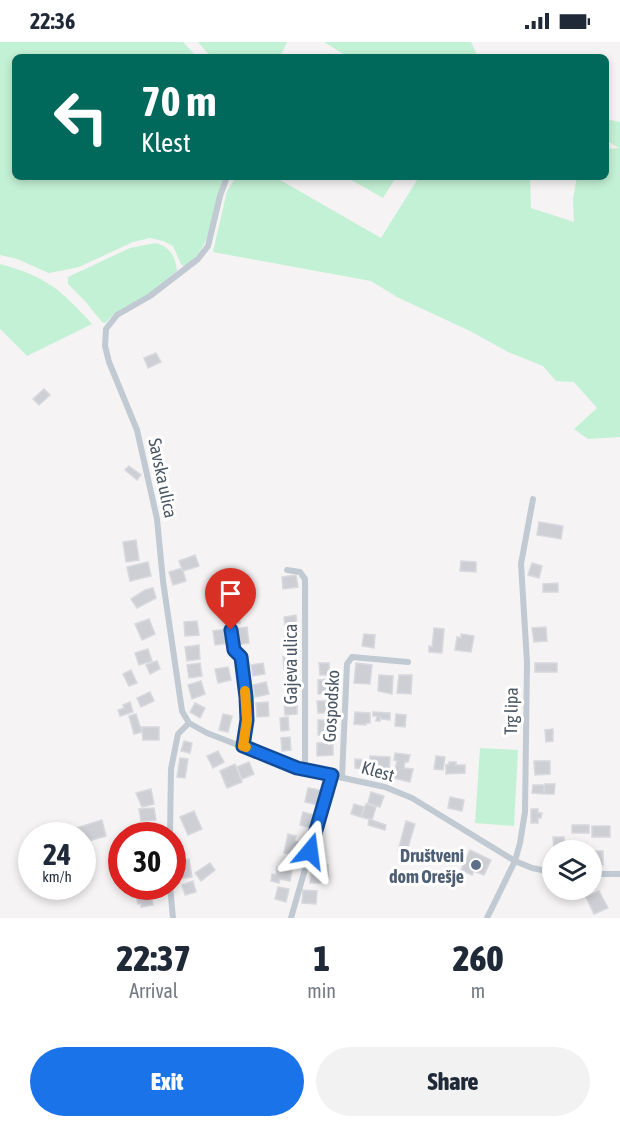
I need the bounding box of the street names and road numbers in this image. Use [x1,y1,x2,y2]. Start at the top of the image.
street label: Savska ulica [144,436,182,520]
street label: Gajeva ulica [280,624,301,704]
street label: Gospodsko [319,669,343,743]
street label: Trg lipa [500,687,522,735]
street label: Klest [359,756,397,786]

